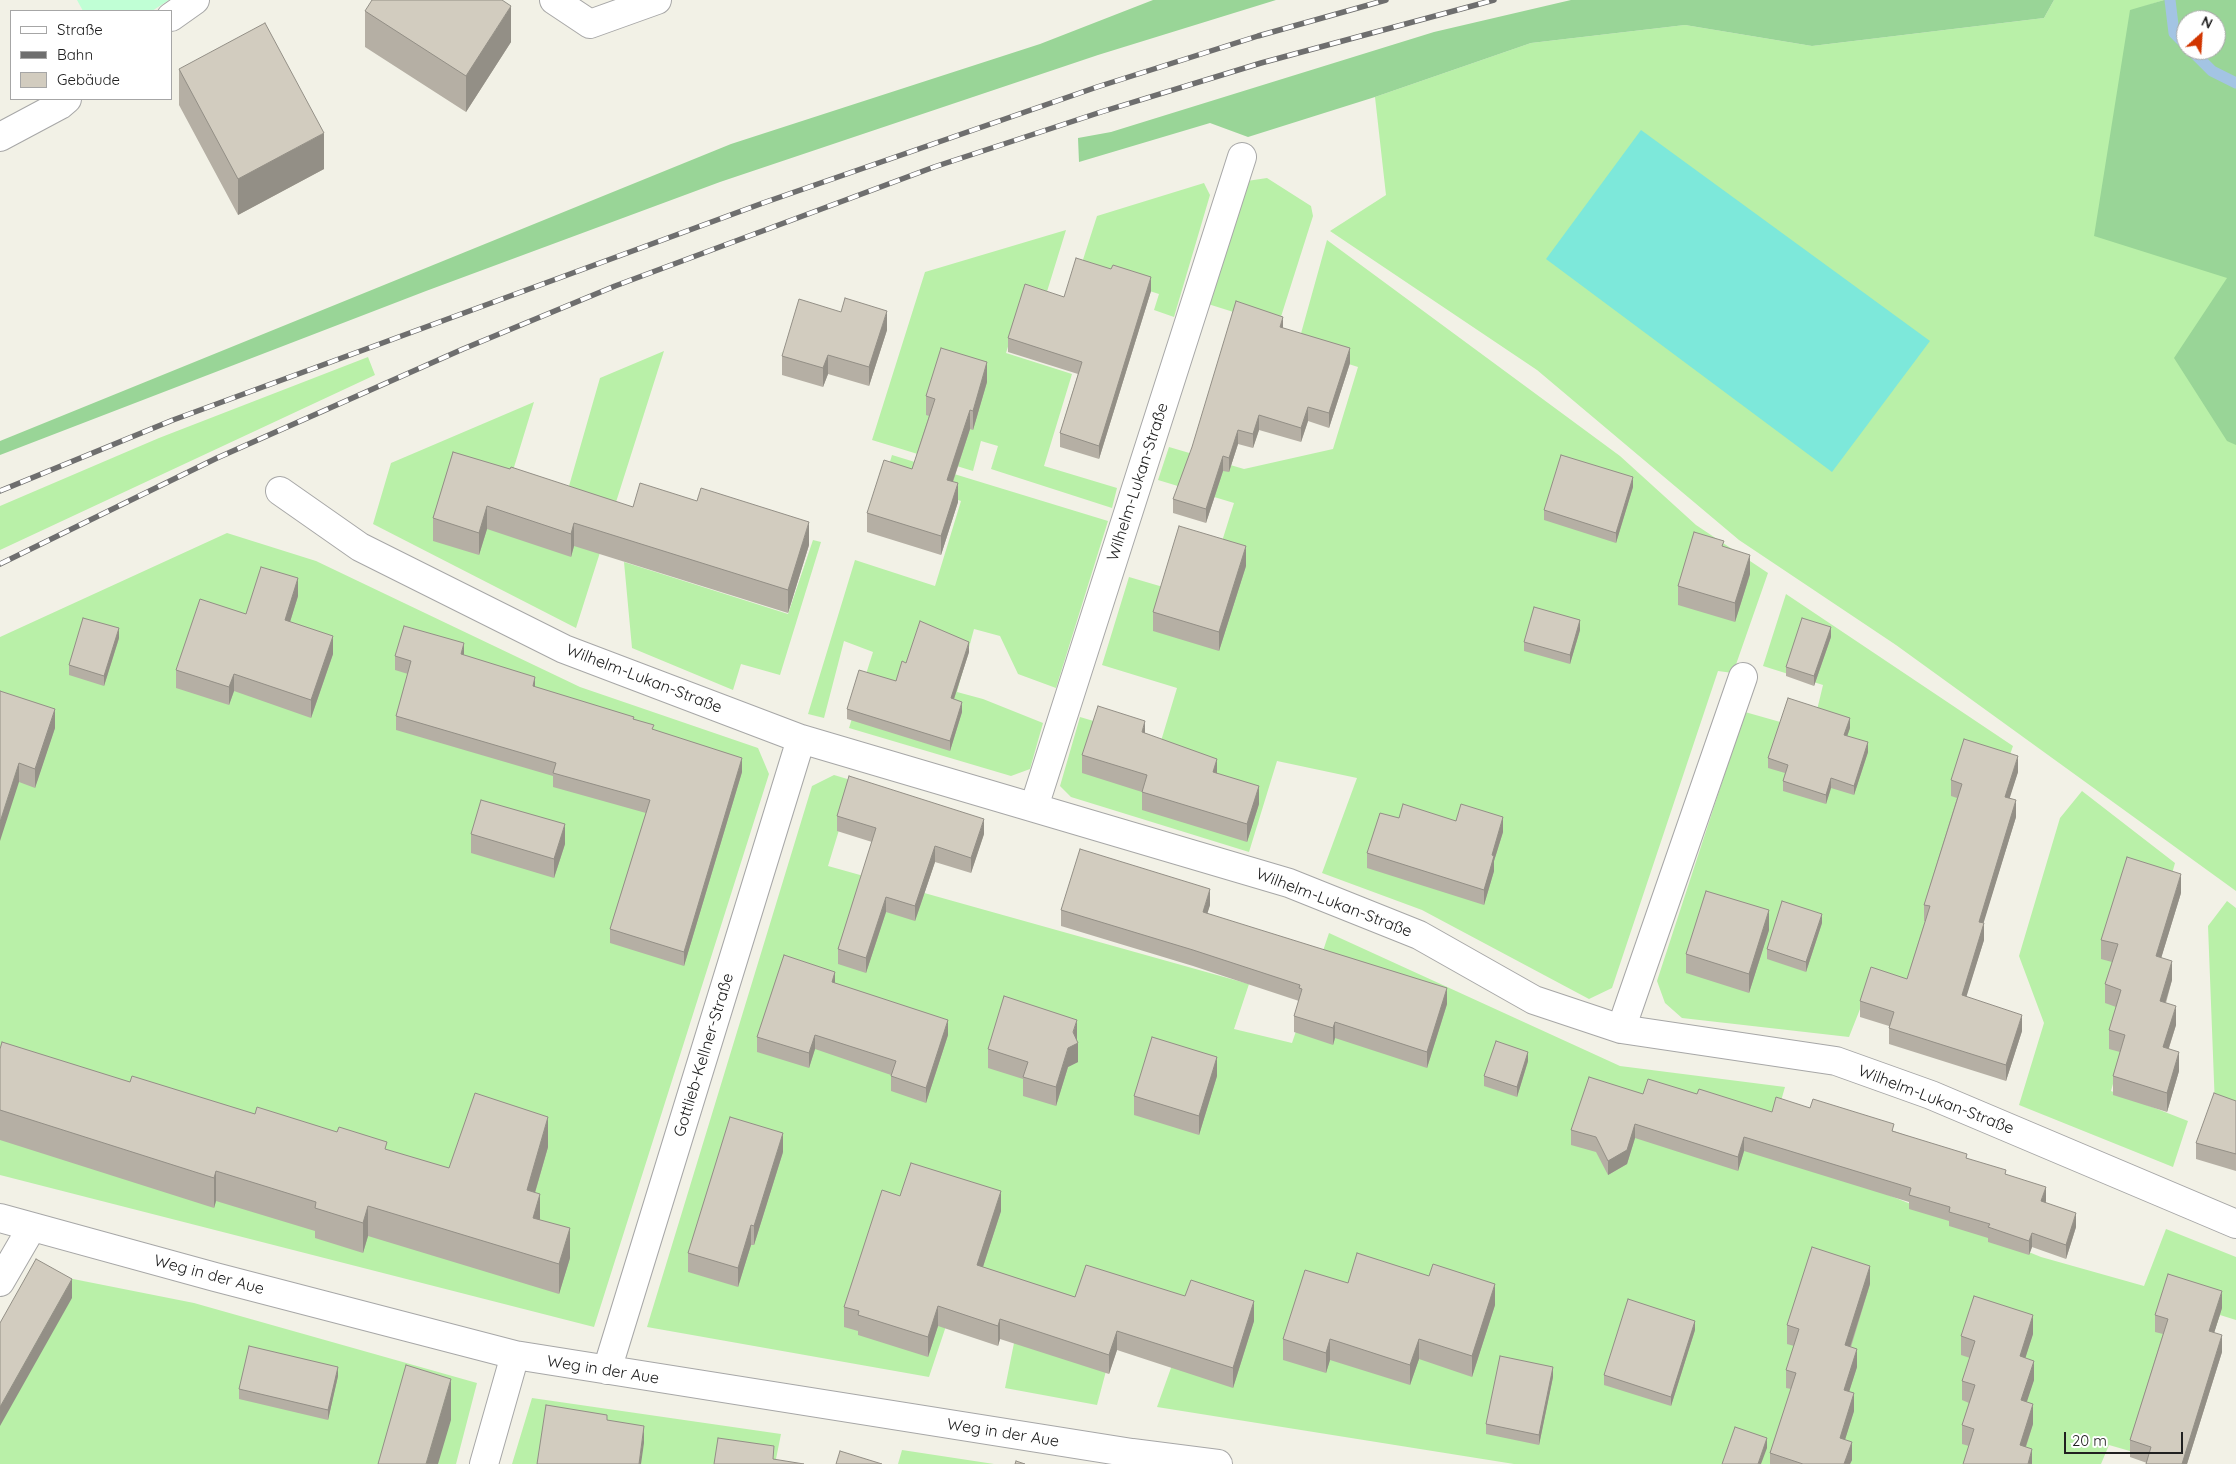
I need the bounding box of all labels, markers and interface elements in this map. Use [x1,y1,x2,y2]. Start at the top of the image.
legend [10,10,172,100]
north arrow [2176,10,2226,60]
text: N [2199,12,2216,33]
text: Straße [57,20,103,39]
text: Bahn [57,45,93,64]
text: Gebäude [57,70,120,89]
street label: Wilhelm-Lukan-Straße [1103,400,1173,564]
street label: Wilhelm-Lukan-Straße [563,640,725,718]
street label: Wilhelm-Lukan-Straße [1253,864,1415,942]
street label: Gottlieb-Kellner-Straße [670,971,738,1139]
street label: Wilhelm-Lukan-Straße [1855,1061,2017,1139]
street label: Weg in der Aue [152,1251,266,1299]
street label: Weg in der Aue [546,1352,660,1388]
street label: Weg in der Aue [946,1415,1060,1451]
scale bar [2066,1422,2185,1454]
text: 20 m [2072,1431,2107,1450]

